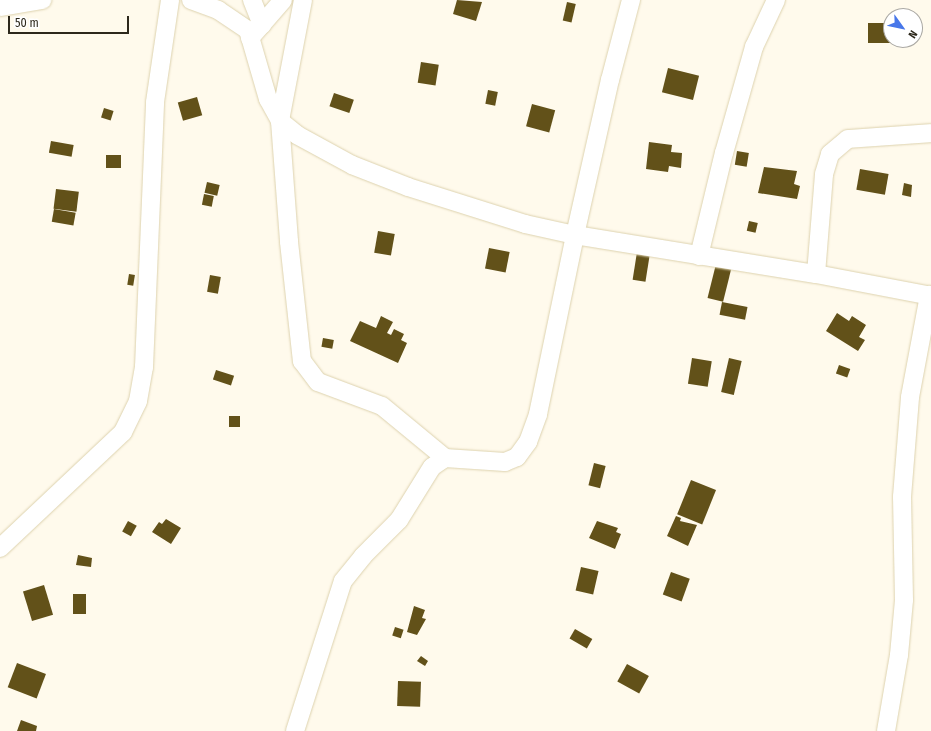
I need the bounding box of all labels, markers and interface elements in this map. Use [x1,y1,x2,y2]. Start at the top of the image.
scale bar [10,8,131,34]
north arrow [883,8,923,48]
text: 50 m [15,16,39,30]
text: N [905,28,920,41]

